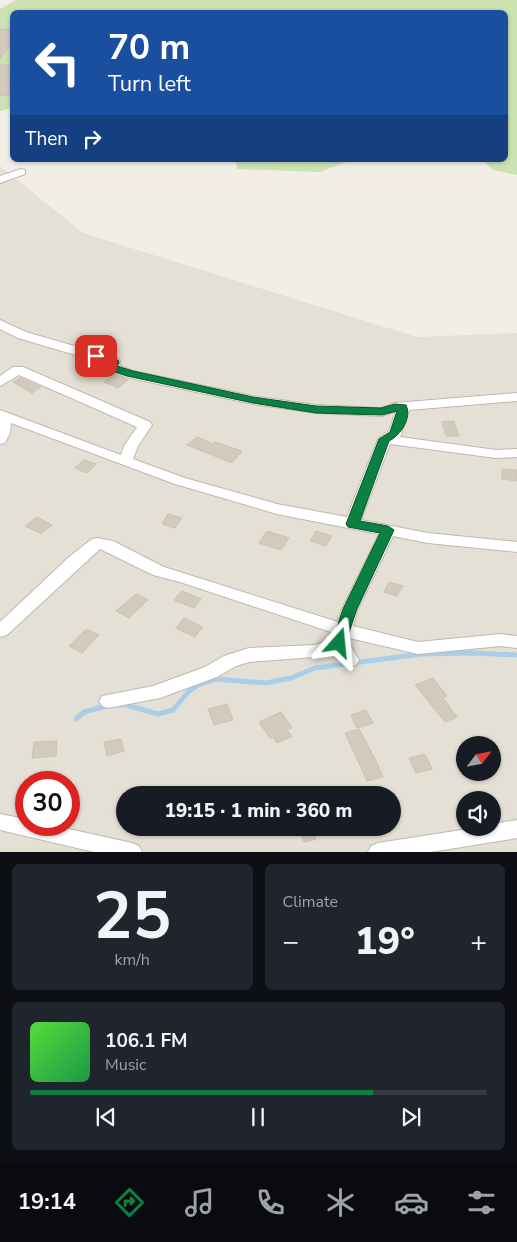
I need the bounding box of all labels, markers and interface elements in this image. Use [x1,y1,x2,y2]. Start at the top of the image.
text: 70 m [108,24,190,71]
icon: left [25,30,90,95]
text: Turn left [108,69,191,99]
icon: right [78,125,106,153]
text: Then [25,126,68,152]
pin [75,335,117,377]
icon: arrive [82,342,110,370]
position arrow [312,616,364,668]
north arrow [456,736,501,781]
map controls [456,736,501,836]
speed limit sign: 30 [15,771,80,836]
button: sound [456,791,501,836]
text: 19:15 · 1 min · 360 m [165,798,352,824]
text: 25 [93,872,171,961]
text: Climate [283,891,338,913]
text: 19° [355,916,415,967]
text: − [283,923,299,961]
text: + [470,923,487,961]
text: km/h [115,949,150,971]
text: 106.1 FM [105,1028,188,1054]
text: Music [105,1054,146,1076]
icon: previous [92,1103,120,1131]
icon: pause [244,1103,272,1131]
icon: next [397,1103,425,1131]
icon: directions [112,1185,147,1220]
icon: music [182,1185,217,1220]
icon: phone [253,1185,288,1220]
icon: climate [323,1185,358,1220]
icon: car [394,1185,429,1220]
icon: filters [464,1185,499,1220]
text: 19:14 [18,1187,76,1217]

